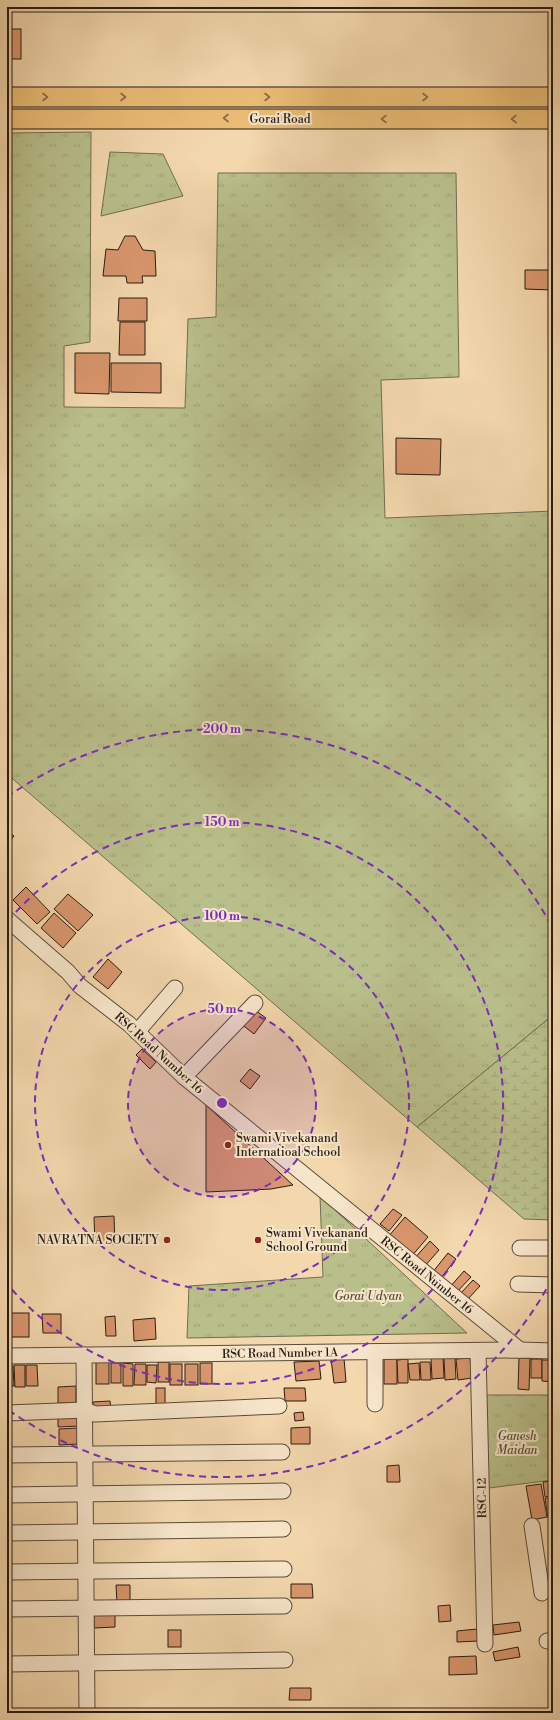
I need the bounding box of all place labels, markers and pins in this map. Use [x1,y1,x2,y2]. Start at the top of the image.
centre of rings [215,1096,229,1110]
place label: Swami Vivekanand Internatioal School [236,1131,341,1160]
marker: Swami Vivekanand Internatioal School [223,1140,233,1150]
place label: Swami Vivekanand School Ground [266,1226,368,1255]
place label: NAVRATNA SOCIETY [37,1233,160,1248]
marker: NAVRATNA SOCIETY [162,1235,172,1245]
marker: Swami Vivekanand School Ground [253,1235,263,1245]

